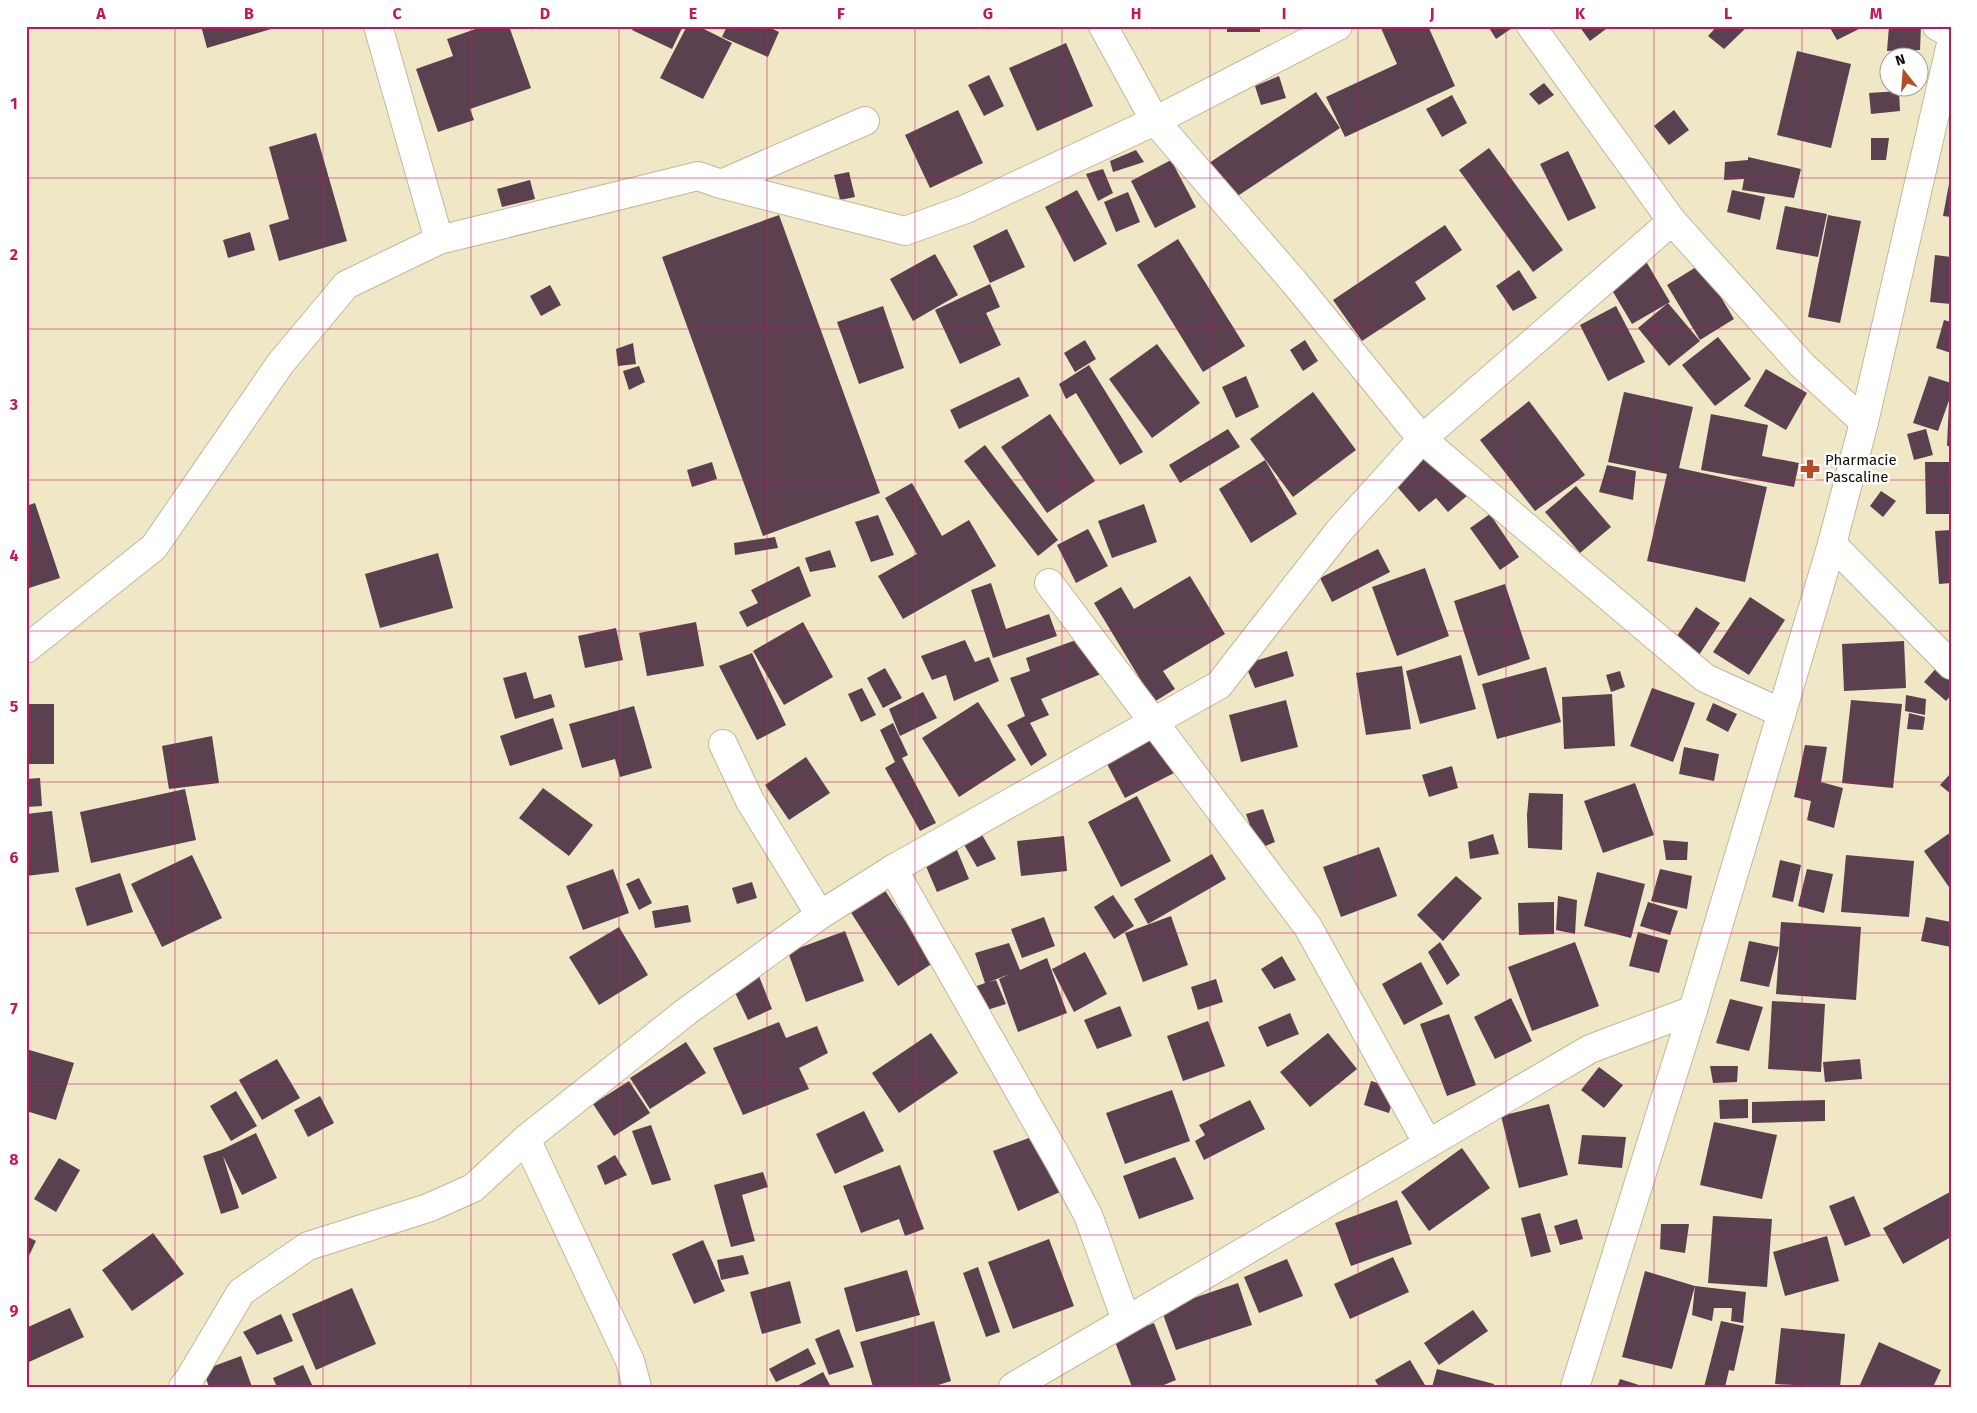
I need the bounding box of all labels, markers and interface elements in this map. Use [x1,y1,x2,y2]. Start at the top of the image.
text: A [95,4,106,23]
text: B [244,4,254,23]
text: C [392,4,402,23]
text: D [540,4,550,23]
text: E [689,4,697,23]
text: F [837,4,845,23]
text: G [983,4,993,23]
text: H [1131,4,1141,23]
text: I [1282,4,1286,23]
text: J [1428,4,1435,23]
text: K [1575,4,1586,23]
text: L [1724,4,1732,23]
text: M [1870,4,1883,23]
north arrow [1880,48,1930,98]
text: N [1893,51,1907,70]
text: 1 [10,94,18,113]
text: 2 [10,245,18,264]
text: 3 [9,395,18,414]
place label: Pharmacie Pascaline [1825,451,1897,486]
pharmacy icon: Pharmacie Pascaline [1799,458,1821,480]
text: 4 [9,546,19,565]
text: 5 [10,697,19,716]
text: 6 [9,848,19,867]
text: 7 [10,999,18,1018]
text: 8 [9,1150,19,1169]
text: 9 [10,1301,19,1320]

